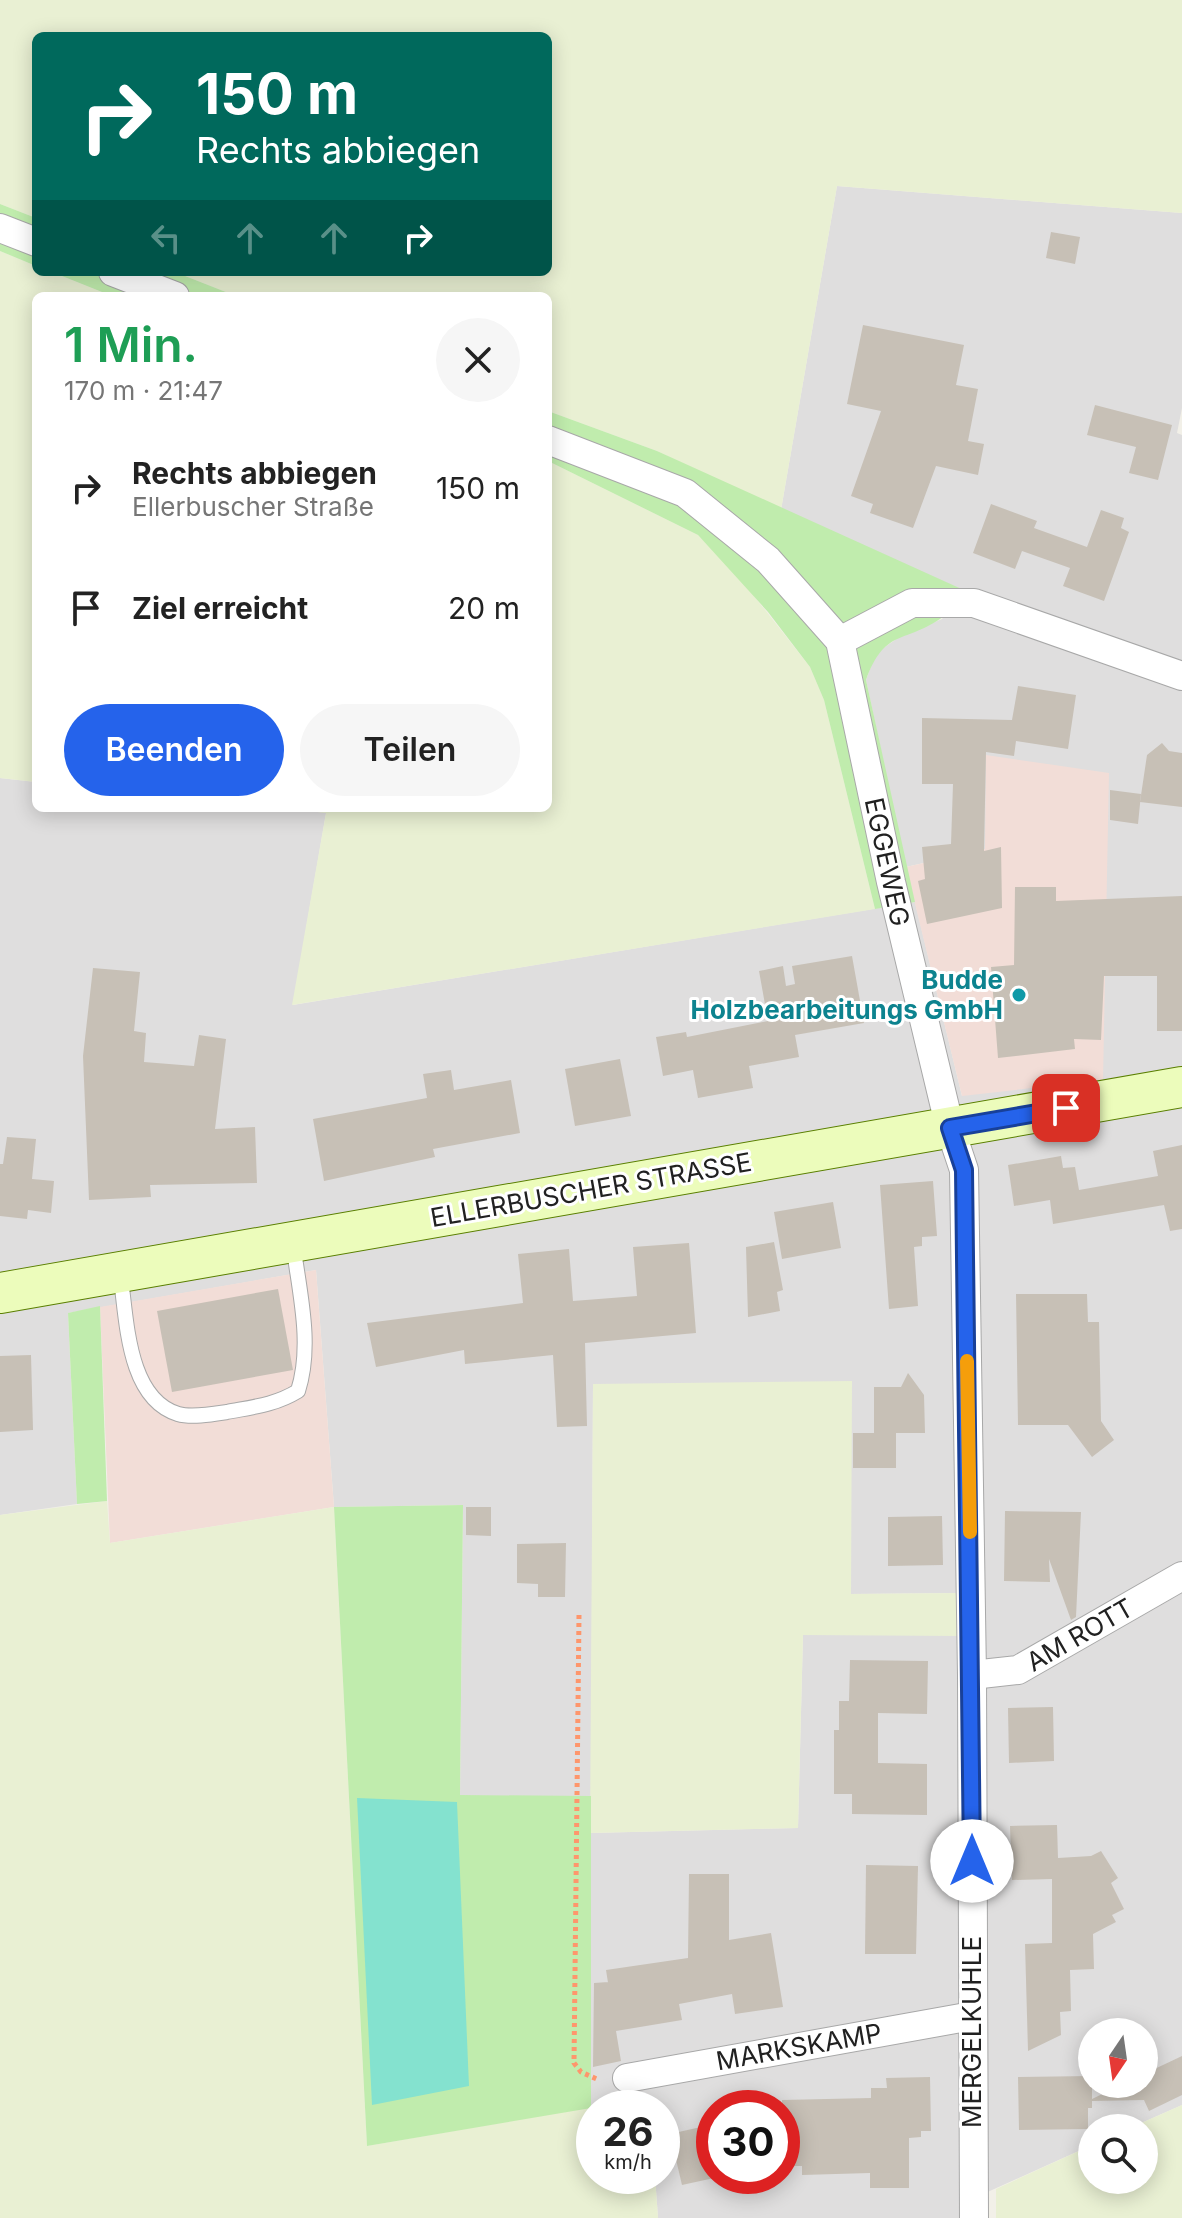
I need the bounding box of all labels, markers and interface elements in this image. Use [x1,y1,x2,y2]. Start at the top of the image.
text: 150 m [196,60,358,128]
icon: right [64,64,168,168]
text: Rechts abbiegen [196,128,480,172]
icon: left [144,216,188,260]
icon: ahead [228,216,272,260]
icon: ahead [312,216,356,260]
icon: right [396,216,440,260]
text: 1 Min. [64,315,198,374]
button: close [436,318,520,402]
text: 170 m · 21:47 [64,375,223,406]
text: Rechts abbiegen [132,455,377,491]
icon: right [64,466,108,510]
text: 150 m [436,470,520,506]
text: Ellerbuscher Straße [132,491,374,522]
icon: arrive [64,586,108,630]
text: Ziel erreicht [132,590,308,626]
text: 20 m [448,590,520,626]
button: Beenden [64,704,284,796]
button: Teilen [300,704,520,796]
street label: EGGEWEG [859,795,916,929]
place label: Budde Holzbearbeitungs GmbH [690,964,1003,1025]
marker: Budde Holzbearbeitungs GmbH [1010,986,1028,1004]
pin [1032,1074,1100,1142]
icon: arrive [1044,1086,1088,1130]
street label: ELLERBUSCHER STRASSE [428,1146,754,1233]
street label: AM ROTT [1021,1592,1139,1678]
position arrow [930,1819,1014,1903]
street label: MERGELKUHLE [956,1936,987,2128]
street label: MARKSKAMP [714,2017,884,2076]
north arrow [1078,2018,1158,2098]
map controls [1078,2018,1158,2194]
speed limit sign: 30 [696,2090,800,2194]
text: 26 [602,2107,654,2156]
button: search [1078,2114,1158,2194]
text: km/h [604,2150,652,2174]

